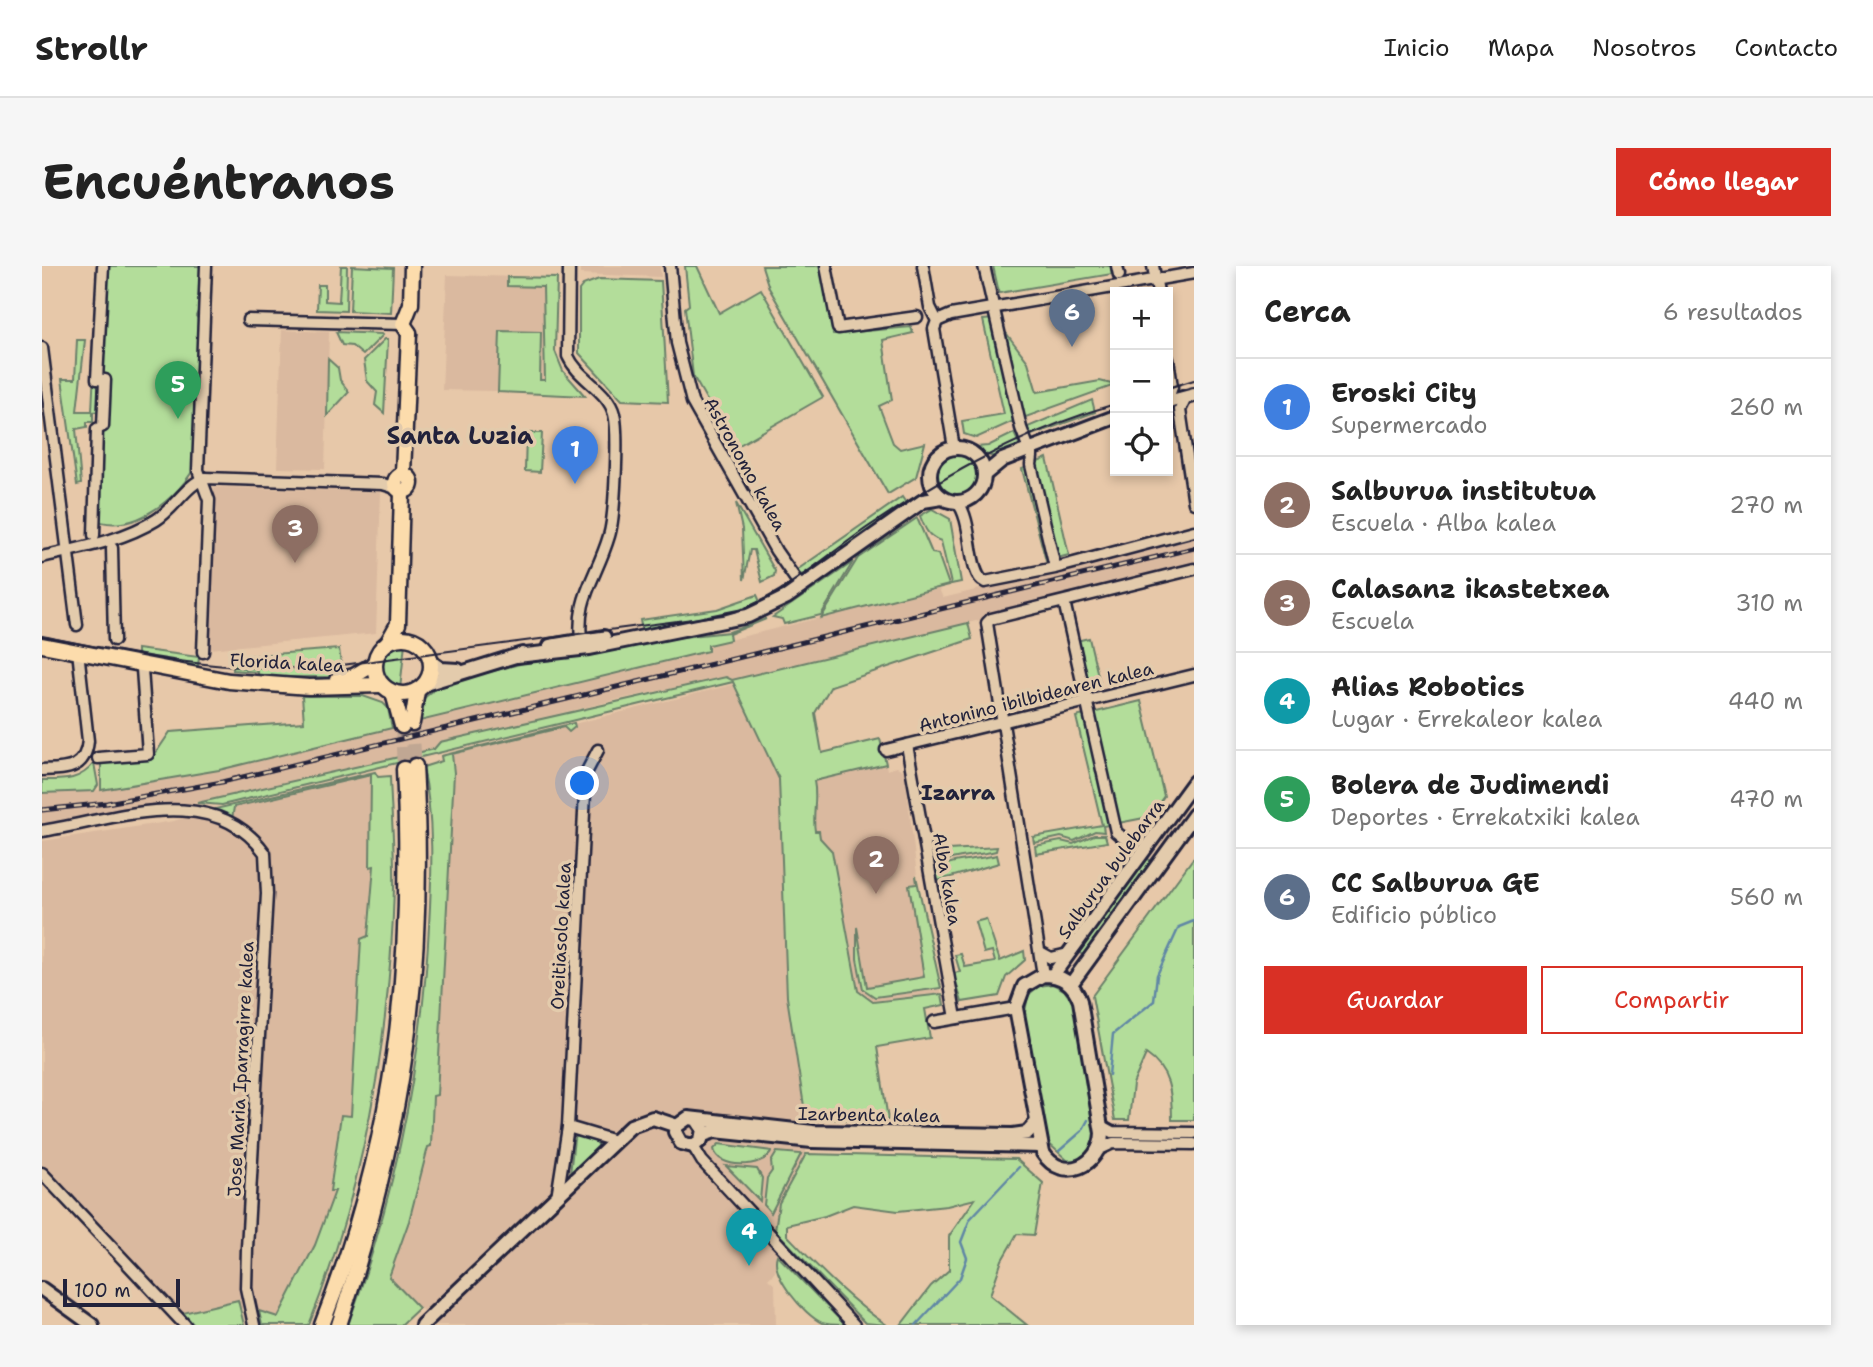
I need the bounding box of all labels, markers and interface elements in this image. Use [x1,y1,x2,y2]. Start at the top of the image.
text: Strollr [35,26,148,71]
text: Inicio [1384,32,1450,64]
text: Mapa [1488,32,1554,64]
text: Nosotros [1592,32,1697,64]
text: Contacto [1735,32,1838,64]
button: Cómo llegar [1616,148,1831,216]
text: Encuéntranos [42,149,395,215]
map controls [1110,287,1173,476]
button: + [1110,287,1173,350]
pin: 6 [1049,289,1095,347]
text: Cerca [1264,291,1351,332]
text: 6 resultados [1663,297,1803,327]
button: − [1110,350,1173,413]
pin: 5 [155,361,201,419]
text: Eroski City [1331,375,1477,410]
text: 1 [1282,392,1292,422]
text: 260 m [1729,392,1803,422]
street label: Astronomo kalea [698,393,792,535]
text: Supermercado [1331,410,1487,440]
button: locate [1110,413,1173,476]
district label: Santa Luzia [386,420,534,452]
pin: 1 [552,426,598,484]
text: Salburua institutua [1331,473,1596,508]
text: 2 [1279,490,1295,520]
text: 270 m [1729,490,1803,520]
pin: 3 [272,505,318,563]
text: Escuela · Alba kalea [1331,508,1556,538]
text: Calasanz ikastetxea [1331,571,1609,606]
text: 3 [1279,588,1295,618]
text: 310 m [1735,588,1803,618]
text: Escuela [1331,606,1414,636]
street label: Florida kalea [229,648,345,678]
street label: Antonino ibilbidearen kalea [916,656,1156,738]
text: Alias Robotics [1331,669,1525,704]
text: 4 [1279,686,1295,716]
text: 440 m [1728,686,1803,716]
text: Lugar · Errekaleor kalea [1331,704,1602,734]
your location [565,766,599,800]
text: Bolera de Judimendi [1331,767,1609,802]
district label: Izarra [921,779,996,807]
text: 5 [1280,784,1294,814]
text: 470 m [1729,784,1803,814]
street label: Salburua bulebarra [1052,794,1170,944]
text: Deportes · Errekatxiki kalea [1331,802,1640,832]
street label: Alba kalea [927,831,967,927]
pin: 2 [853,836,899,894]
street label: Oreitiasolo kalea [545,862,577,1010]
text: CC Salburua GE [1331,865,1540,900]
text: 6 [1279,882,1295,912]
text: 560 m [1730,882,1803,912]
text: Edificio público [1331,900,1497,930]
street label: Jose Maria Iparragirre kalea [222,941,260,1197]
button: Guardar [1264,966,1527,1034]
button: Compartir [1541,966,1803,1034]
street label: Izarbenta kalea [798,1102,940,1128]
pin: 4 [726,1208,772,1266]
scale bar [63,1276,180,1308]
text: 100 m [74,1278,131,1303]

